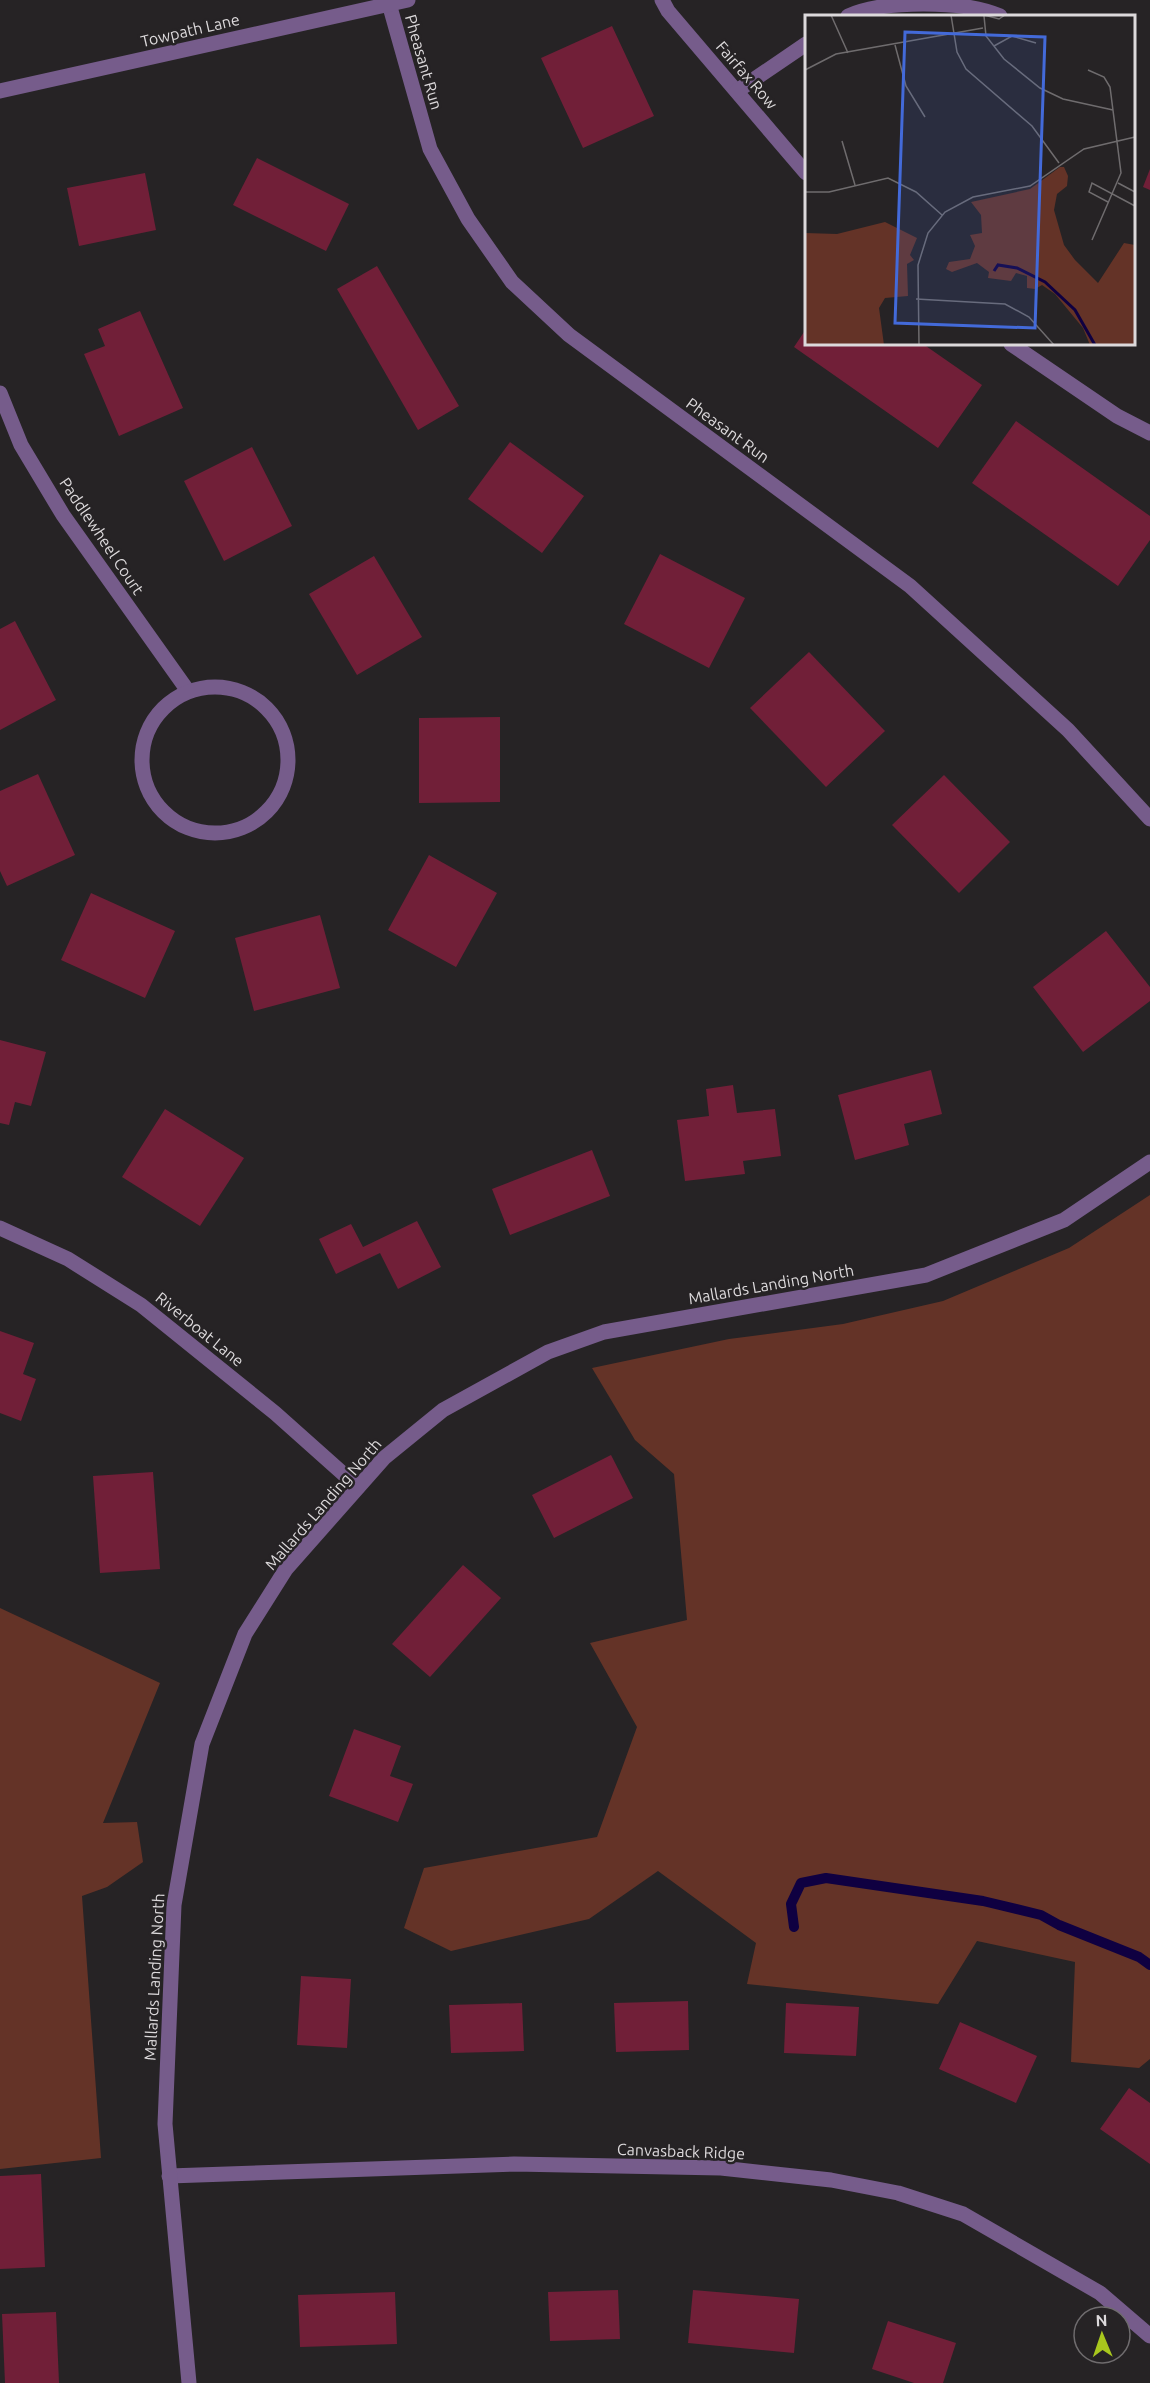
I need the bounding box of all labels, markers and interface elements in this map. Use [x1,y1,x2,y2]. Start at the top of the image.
street label: Towpath Lane [139,10,241,50]
street label: Pheasant Run [402,12,446,112]
inset map [805,15,1135,345]
street label: Fairfax Row [713,37,782,113]
street label: Pheasant Run [683,394,773,466]
street label: Paddlewheel Court [56,474,148,598]
street label: Mallards Landing North [687,1261,855,1307]
street label: Riverboat Lane [152,1288,248,1370]
street label: Mallards Landing North [261,1435,385,1573]
street label: Mallards Landing North [141,1893,167,2061]
street label: Canvasback Ridge [617,2140,745,2162]
north arrow [1072,2305,1132,2365]
text: N [1095,2311,1108,2329]

